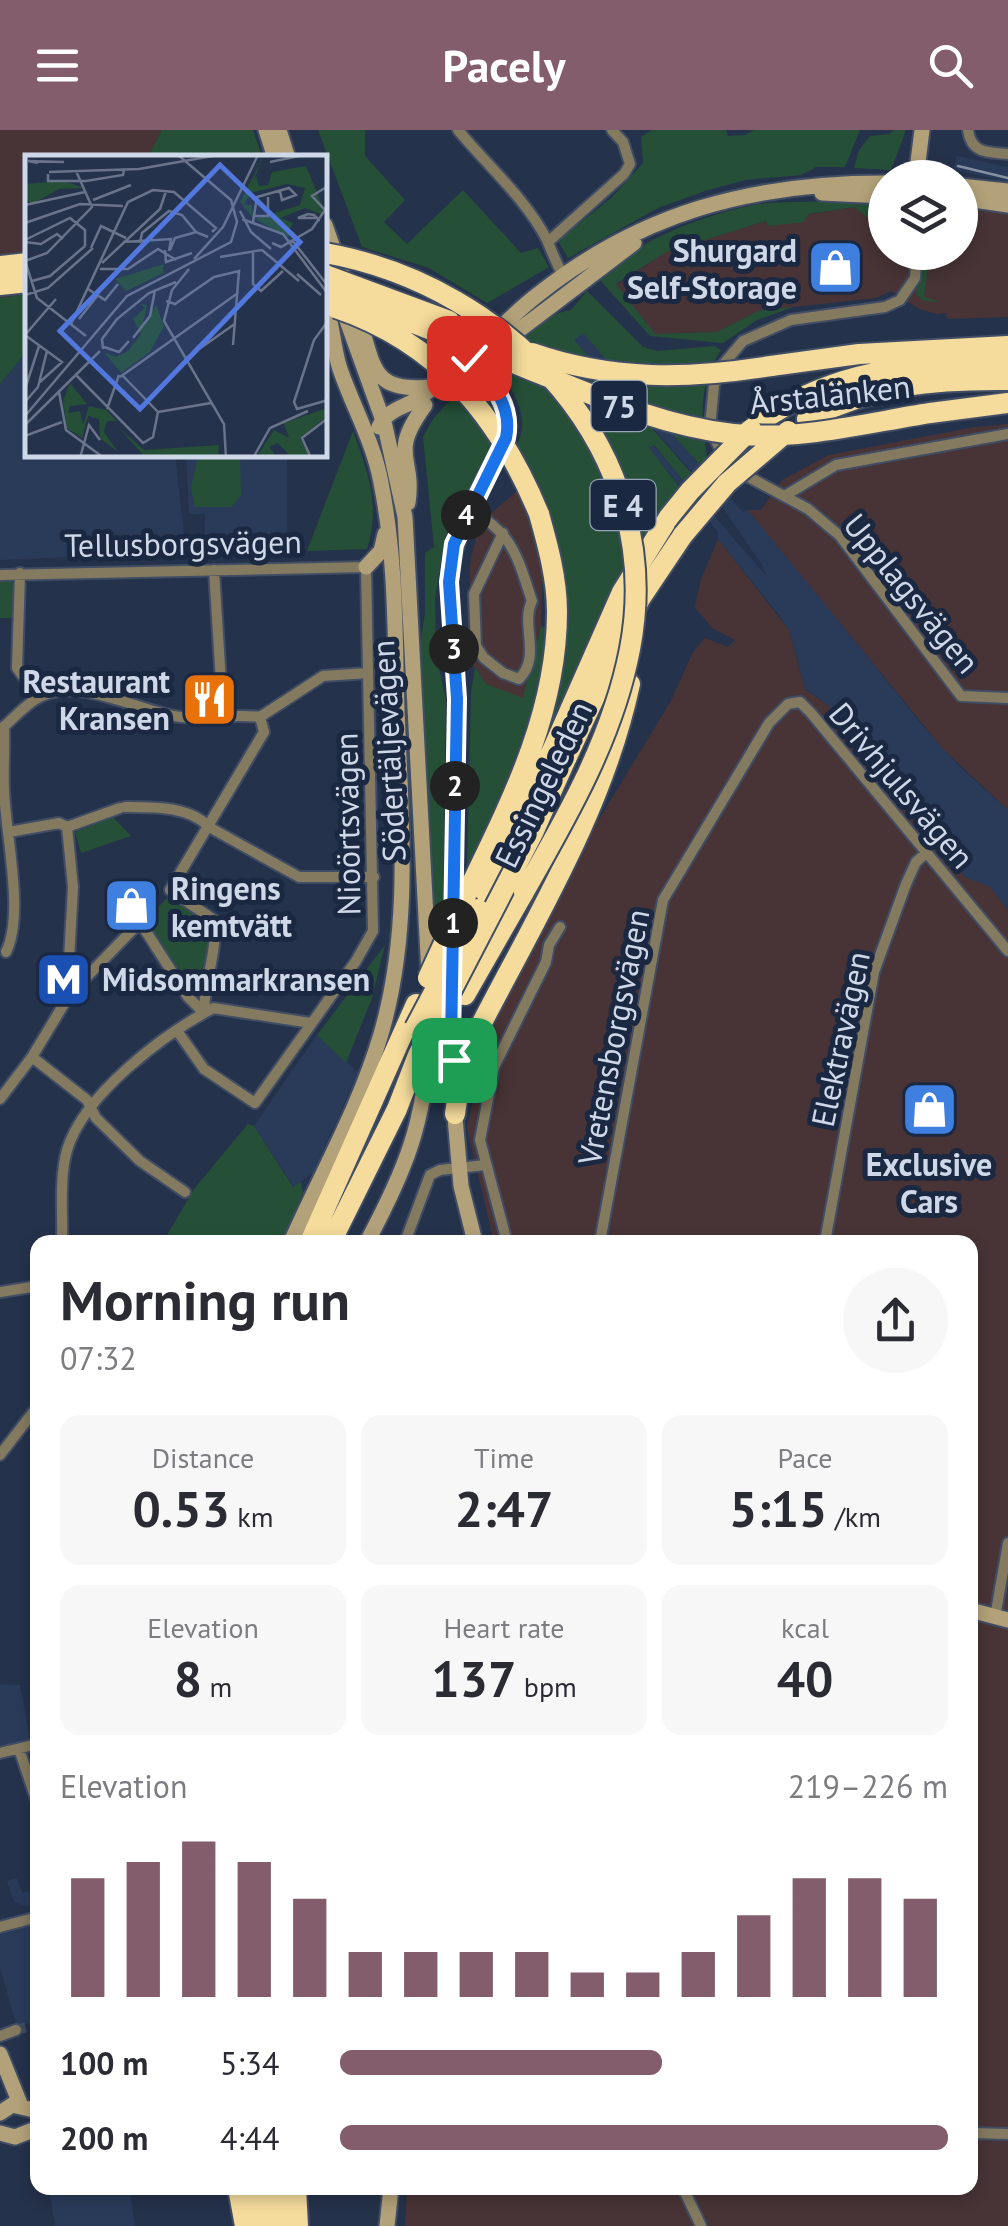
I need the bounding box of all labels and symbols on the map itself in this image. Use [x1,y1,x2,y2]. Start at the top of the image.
inset map [25,155,328,458]
place label: Shurgard Self-Storage [627,229,797,308]
shop icon: Shurgard Self-Storage [806,238,866,298]
pin [427,316,512,401]
street label: Årstalänken [748,365,912,423]
road number: 75 [592,381,646,431]
road number: E 4 [590,480,656,530]
pin: 4 [441,490,491,540]
street label: Upplagsvägen [835,505,989,681]
street label: Tellusborgsvägen [64,520,302,566]
pin: 3 [429,624,479,674]
street label: Södertäljevägen [361,639,415,863]
place label: Restaurant Kransen [23,660,171,739]
restaurant icon: Restaurant Kransen [179,669,239,729]
street label: Drivhjulsvägen [820,693,984,877]
street label: Essingeleden [485,694,601,874]
street label: Nioörtsvägen [324,732,370,916]
pin: 2 [430,761,480,811]
place label: Ringens kemtvätt [171,867,293,946]
shop icon: Ringens kemtvätt [102,876,162,936]
pin: 1 [428,898,478,948]
street label: Vretensborgsvägen [567,906,658,1169]
street label: Elektravägen [801,948,879,1130]
metro station icon: Midsommarkransen [33,949,93,1009]
place label: Midsommarkransen [102,958,370,1000]
pin [412,1018,497,1103]
shop icon: Exclusive Cars [899,1080,959,1140]
place label: Exclusive Cars [866,1143,992,1222]

